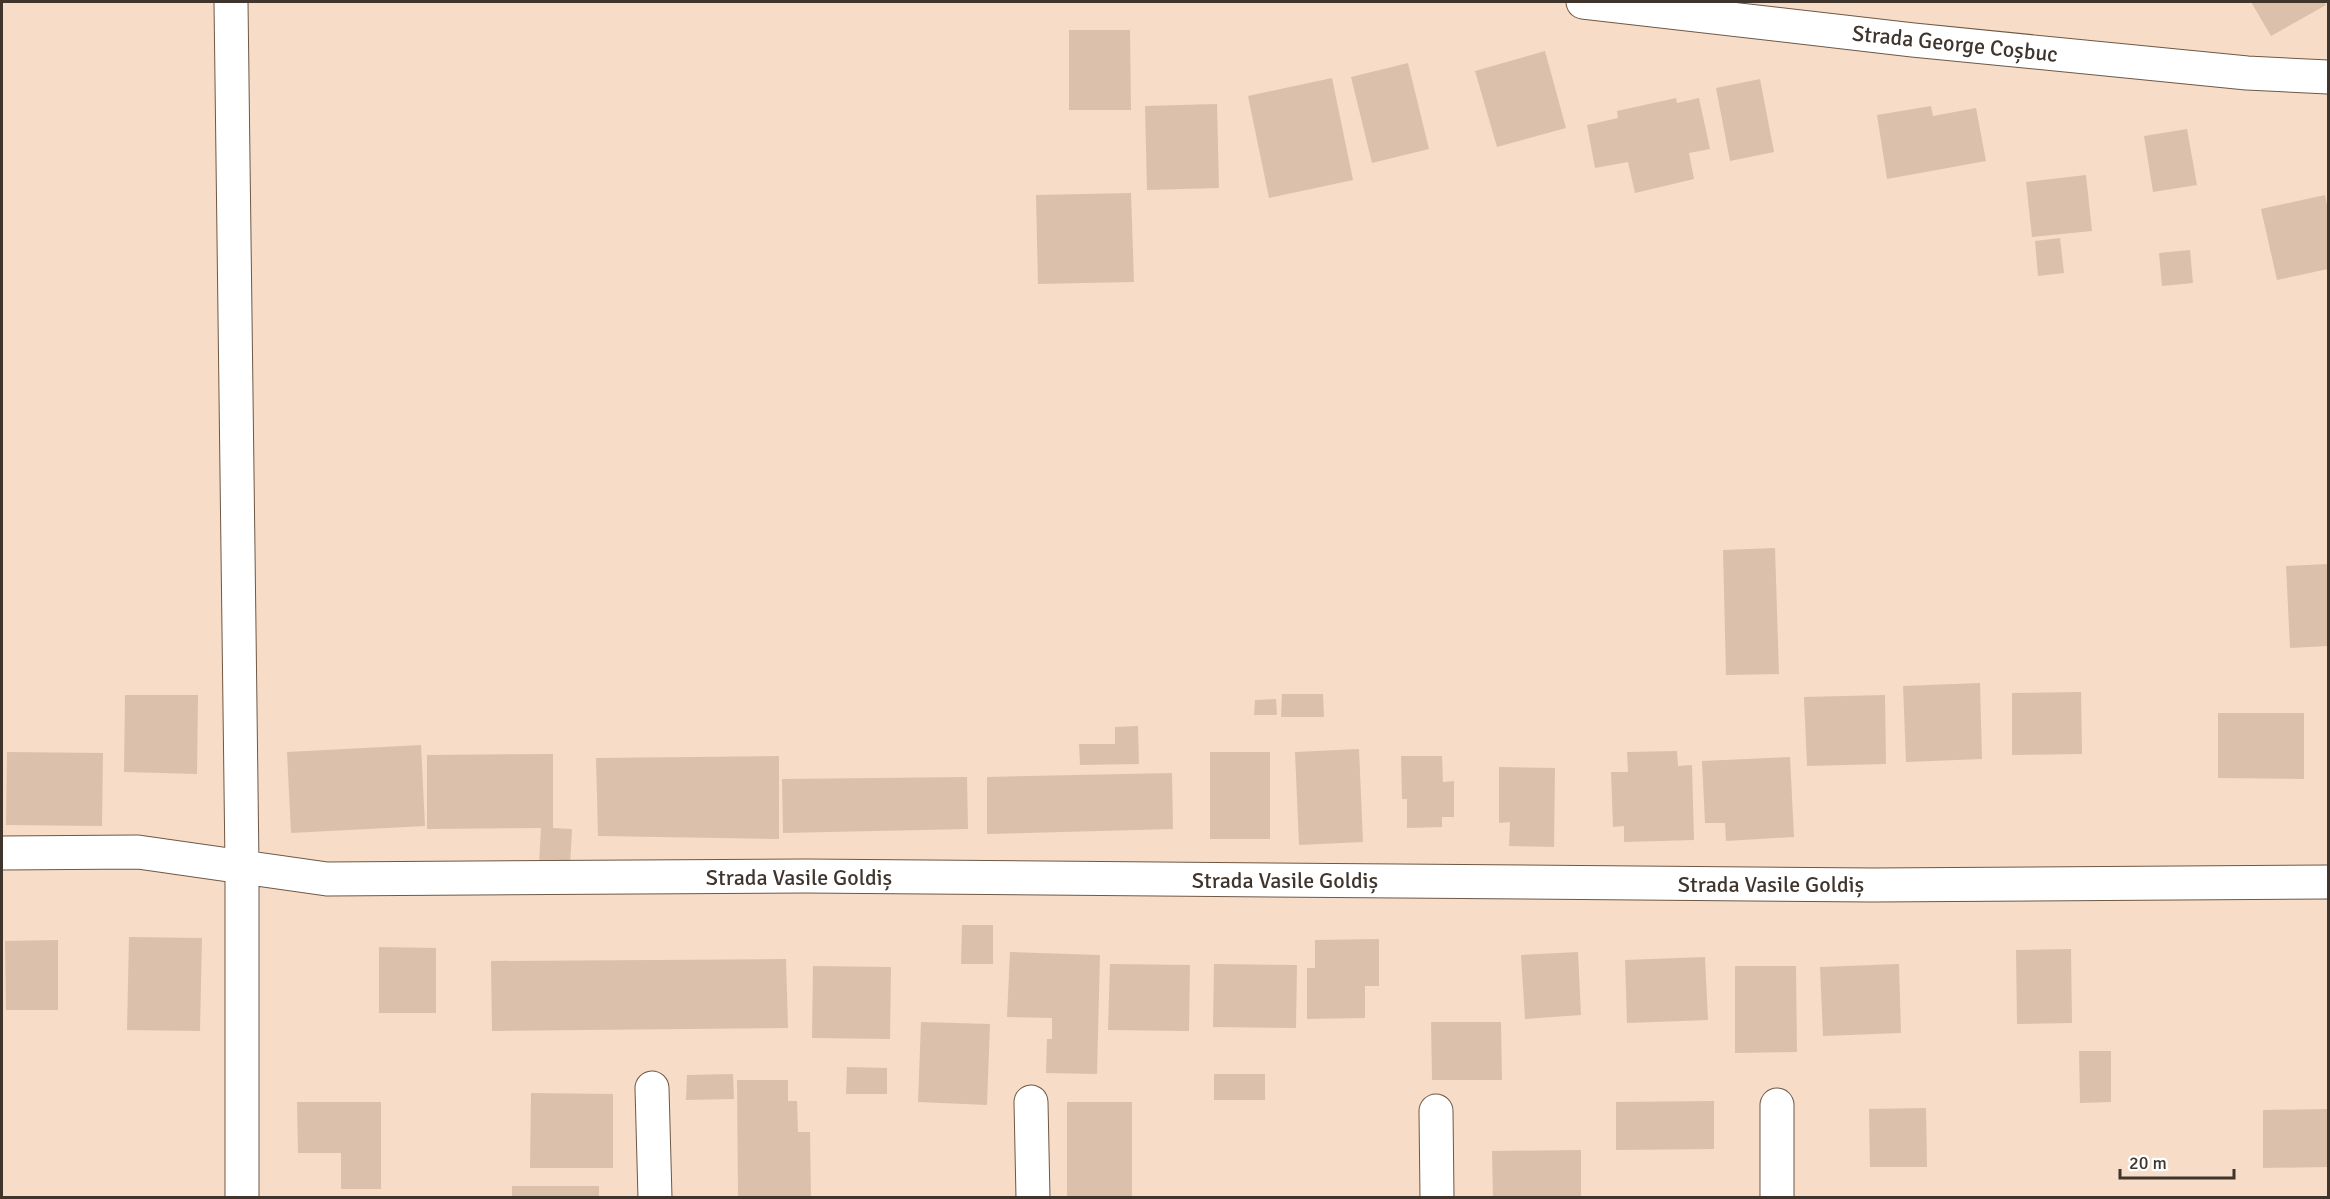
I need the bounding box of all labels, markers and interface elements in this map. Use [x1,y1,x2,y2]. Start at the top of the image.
street label: Strada George Coșbuc [1851,19,2059,68]
street label: Strada Vasile Goldiș [706,864,892,891]
street label: Strada Vasile Goldiș [1192,867,1378,894]
street label: Strada Vasile Goldiș [1678,871,1864,898]
scale bar [2120,1142,2234,1180]
text: 20 m [2129,1152,2167,1174]

